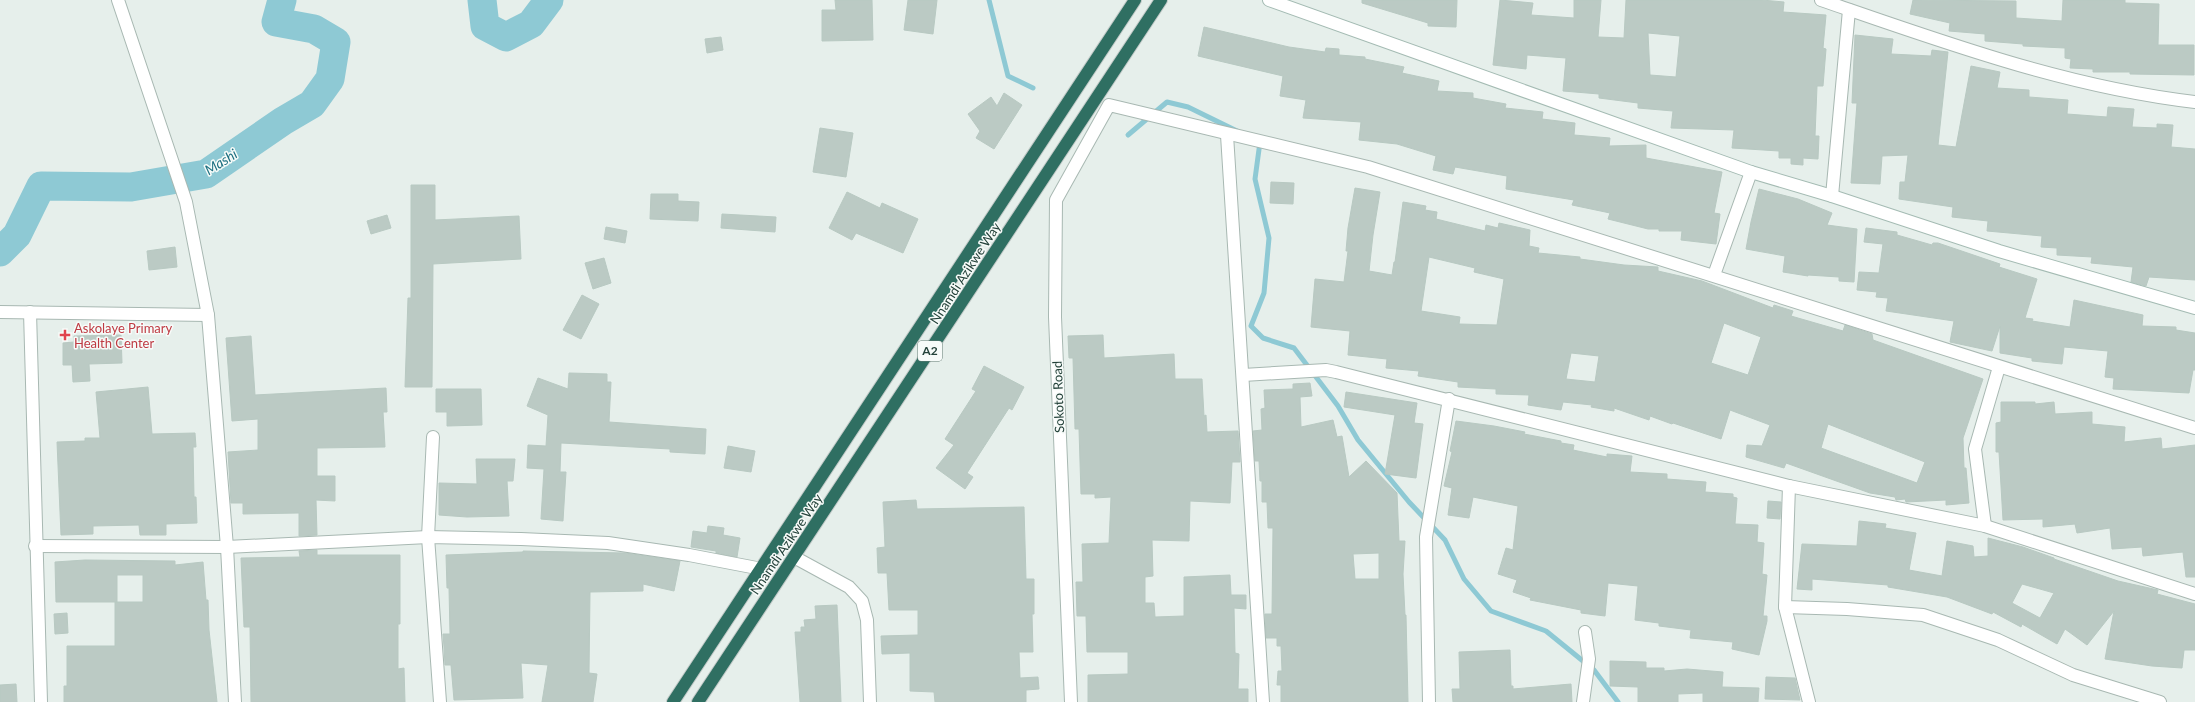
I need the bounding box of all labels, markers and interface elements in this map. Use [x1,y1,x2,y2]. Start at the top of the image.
water label: Mashi [201,145,241,178]
street label: Nnamdi Azikwe Way [926,219,1004,327]
place label: Askolaye Primary Health Center [74,320,173,351]
marker: Askolaye Primary Health Center [59,329,71,341]
road number: A2 [918,341,942,361]
street label: Sokoto Road [1049,361,1067,433]
street label: Nnamdi Azikwe Way [746,490,826,597]

